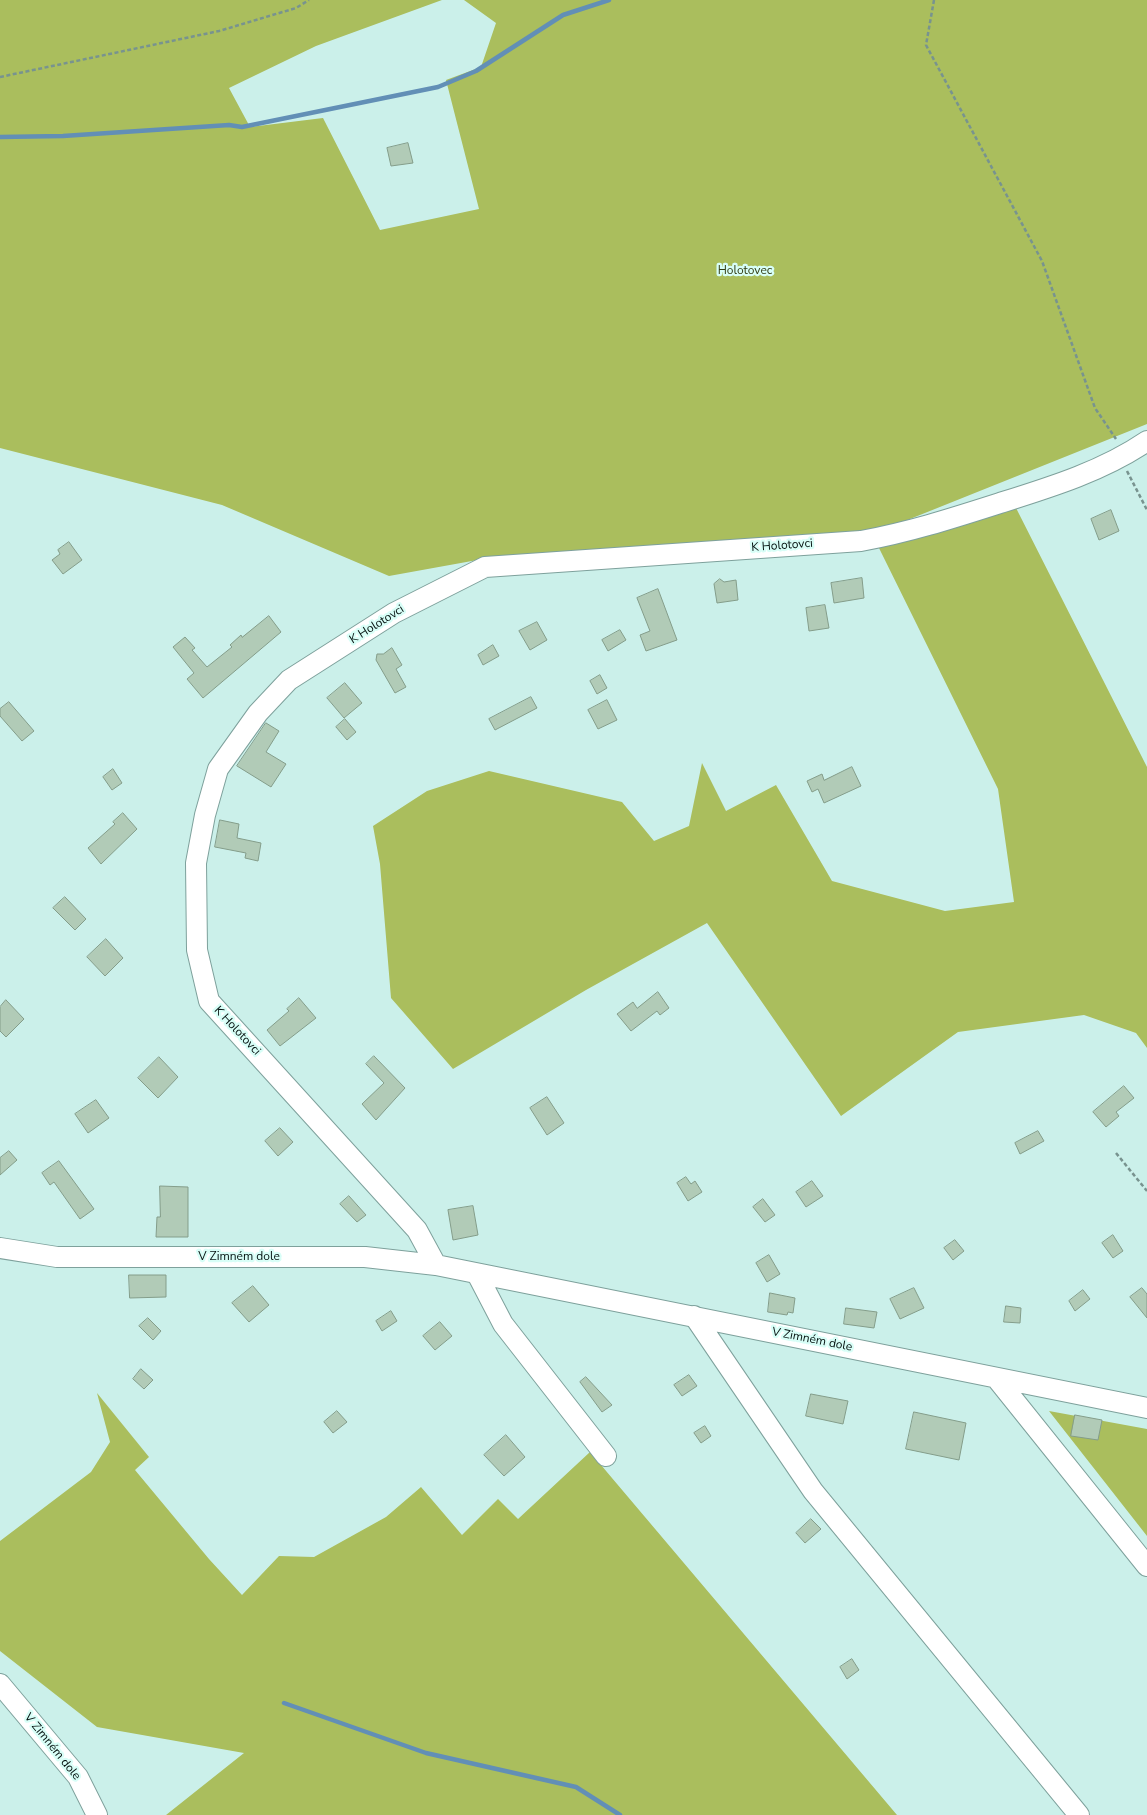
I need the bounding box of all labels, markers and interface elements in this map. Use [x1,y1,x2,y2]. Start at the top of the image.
park label: Holotovec [718,264,772,278]
street label: K Holotovci [751,537,813,555]
street label: K Holotovci [347,603,407,647]
street label: K Holotovci [211,1004,263,1058]
street label: V Zimném dole [198,1250,280,1264]
street label: V Zimném dole [771,1325,853,1355]
street label: V Zimném dole [21,1711,83,1783]

